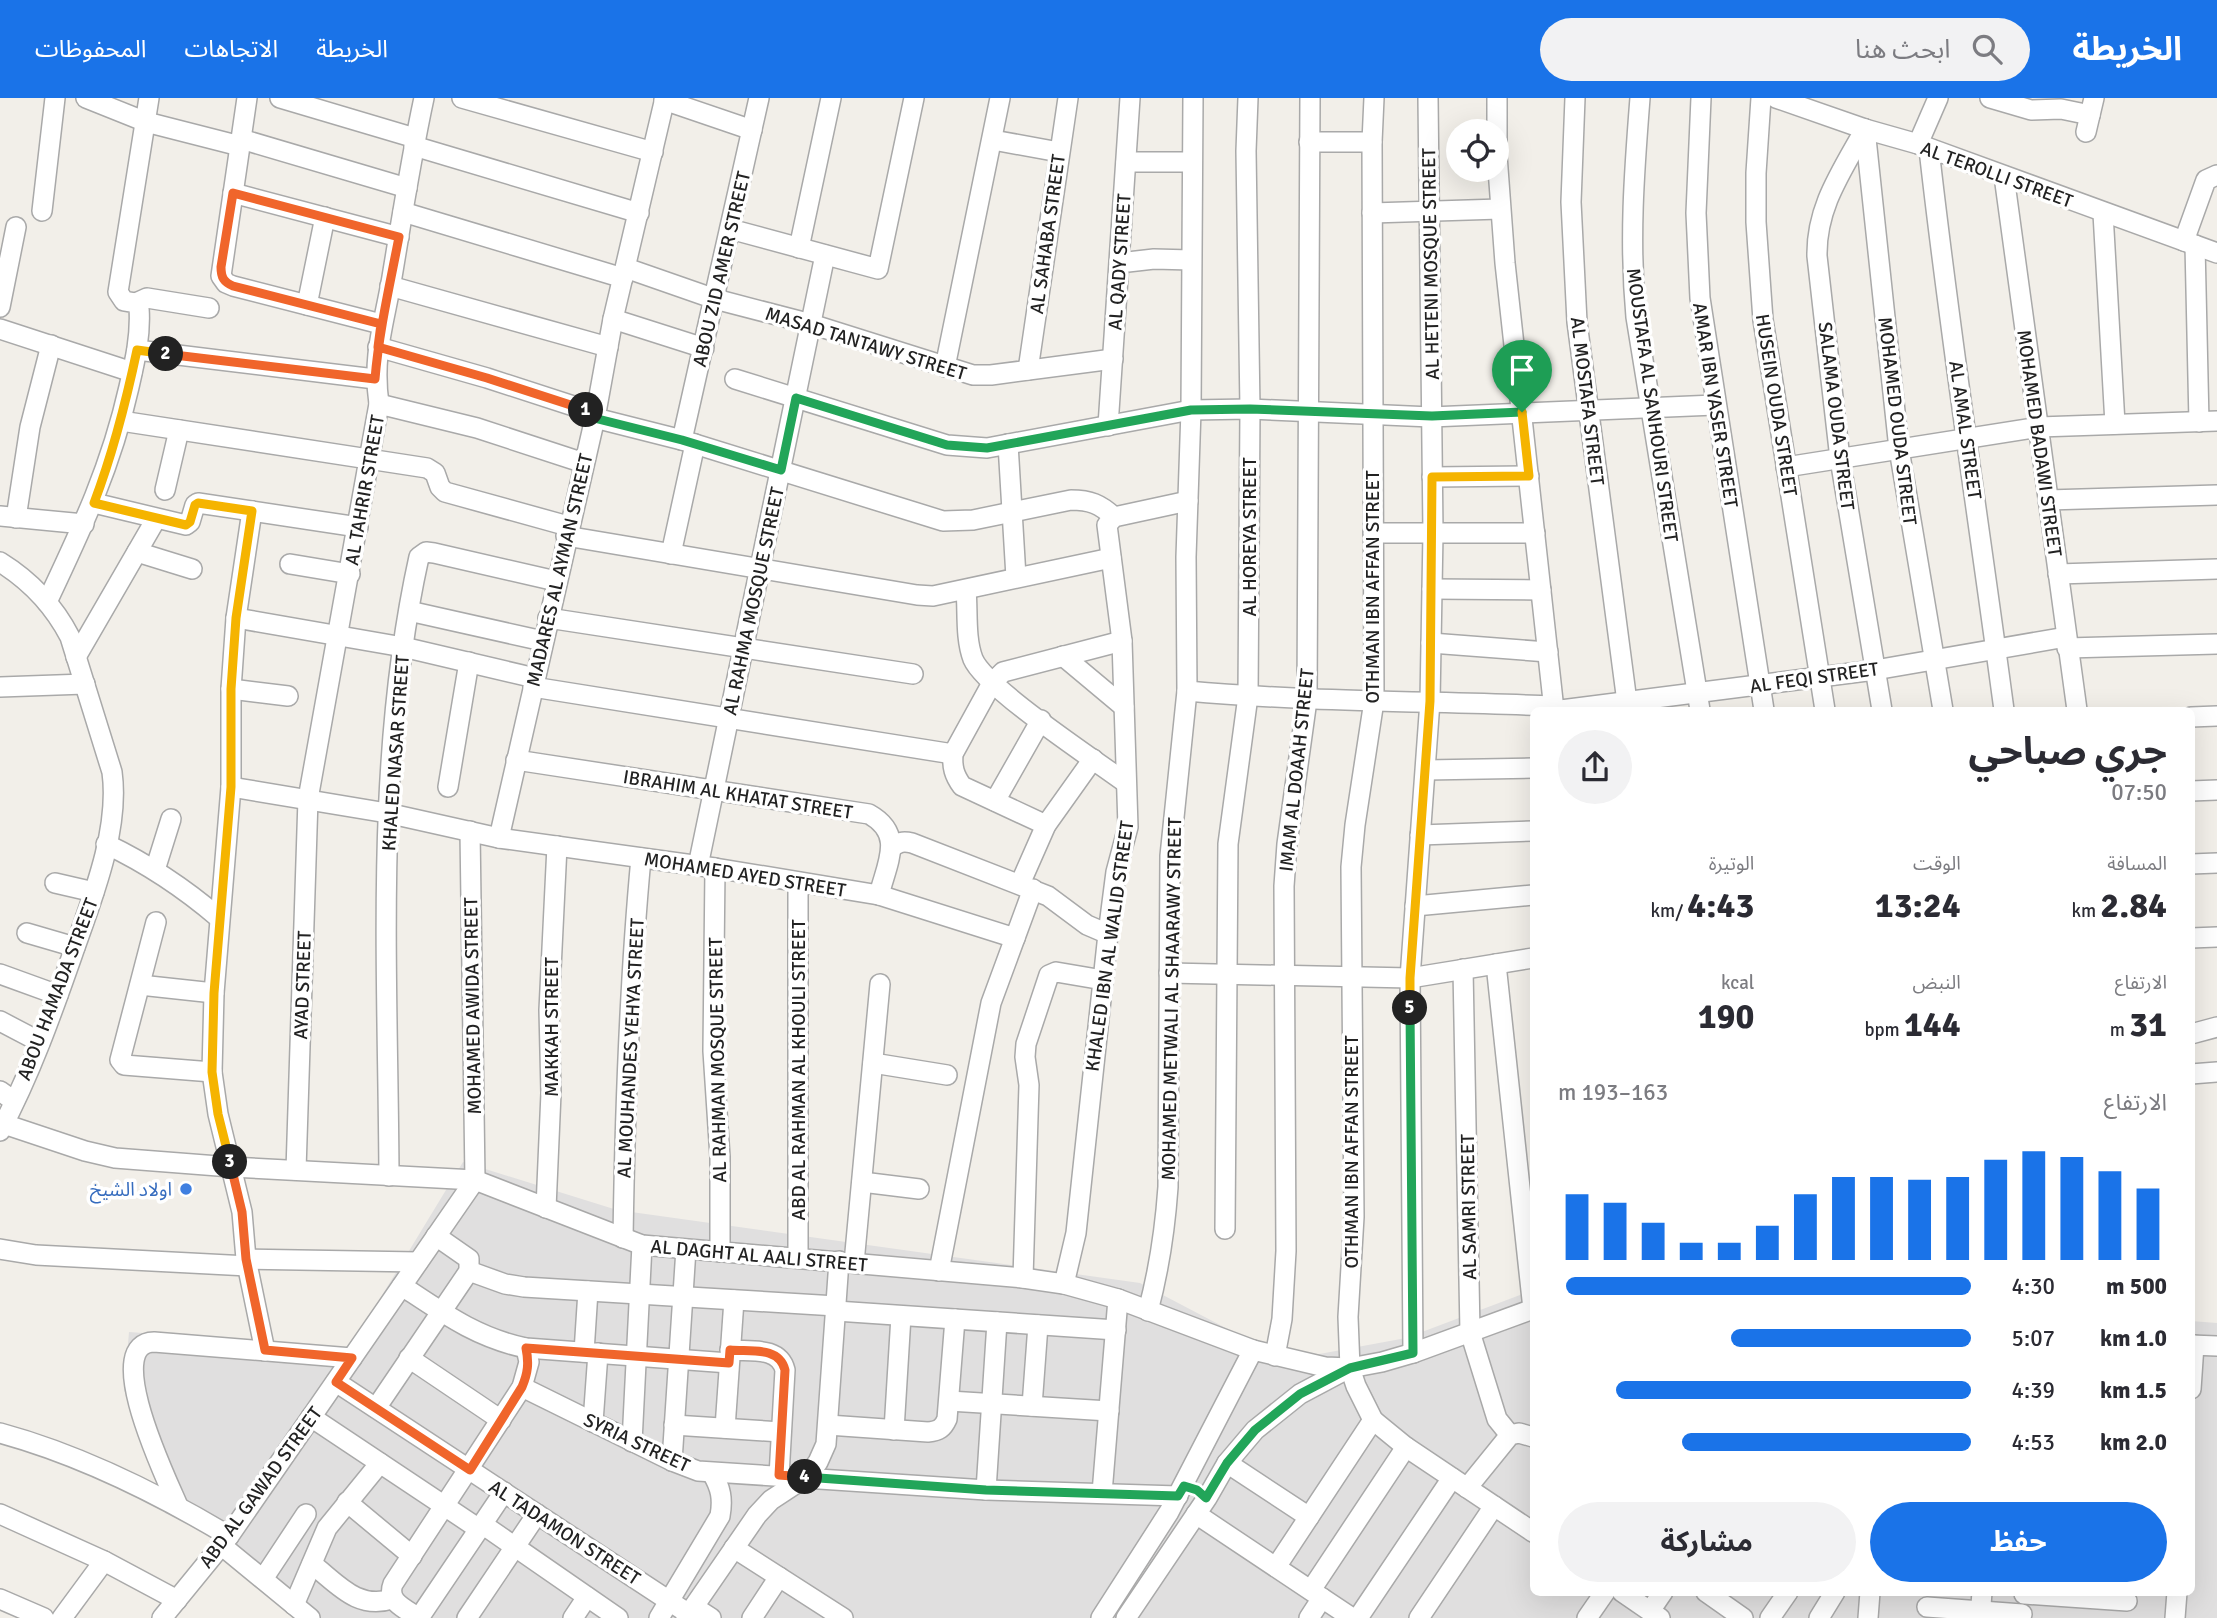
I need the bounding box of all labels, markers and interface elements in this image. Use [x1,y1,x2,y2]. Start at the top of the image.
search box [1540,18,2030,81]
text: الخريطة [2072,29,2182,70]
icon: search [1968,30,2006,68]
text: المحفوظات [35,34,146,64]
text: الاتجاهات [184,34,278,64]
text: الخريطة [316,34,388,64]
text: ابحث هنا [1855,34,1950,66]
map controls [1446,119,1509,182]
button: locate [1446,119,1509,182]
street label: AL TEROLLI STREET [1917,136,2077,214]
street label: AL HETENI MOSQUE STREET [1417,147,1445,380]
street label: AL SAHABA STREET [1025,152,1071,316]
street label: ABOU ZID AMER STREET [688,168,756,369]
street label: AL QADY STREET [1103,192,1137,331]
street label: MOUSTAFA AL SANHOURI STREET [1621,267,1683,544]
street label: AMAR IBN YASER STREET [1687,301,1743,510]
street label: MASAD TANTAWY STREET [762,302,970,386]
street label: HUSEIN OUDA STREET [1750,312,1802,499]
street label: AL MOSTAFA STREET [1565,316,1609,487]
street label: MOHAMED OUDA STREET [1872,316,1922,527]
street label: SALAMA OUDA STREET [1813,321,1860,512]
street label: MOHAMED BADAWI STREET [2011,328,2067,559]
pin: 2 [148,336,184,372]
pin [1492,340,1552,412]
text: 2 [160,341,171,365]
icon: arrive [1503,351,1541,389]
street label: AL AMAL STREET [1943,359,1987,502]
pin: 1 [568,392,604,428]
text: 1 [580,397,591,421]
street label: AL TAHRIR STREET [340,412,390,567]
street label: MADARES AL AYMAN STREET [521,451,599,689]
street label: AL HOREYA STREET [1238,457,1262,617]
street label: OTHMAN IBN AFFAN STREET [1361,470,1385,704]
street label: AL RAHMA MOSQUE STREET [718,484,790,717]
street label: KHALED NASAR STREET [377,653,415,852]
street label: AL FEQI STREET [1748,657,1881,699]
street label: IMAM AL DOAAH STREET [1274,667,1320,873]
text: جري صباحي [1968,728,2167,775]
button: share [1558,730,1632,804]
street label: IBRAHIM AL KHATAT STREET [621,765,855,825]
text: 07:50 [2111,778,2167,807]
street label: MOHAMED METWALI AL SHAARAWY STREET [1157,817,1187,1181]
street label: KHALED IBN AL WALID STREET [1080,818,1140,1073]
street label: MOHAMED AYED STREET [642,847,848,903]
text: الوتيرة [1709,852,1754,876]
text: الوقت [1913,852,1961,876]
text: المسافة [2107,852,2167,876]
text: 4:43 [1687,884,1754,927]
text: 13:24 [1875,884,1961,927]
text: 2.84 [2100,884,2167,927]
street label: ABOU HAMADA STREET [12,894,104,1084]
street label: MOHAMED AWIDA STREET [459,897,487,1115]
text: /km [1650,899,1687,923]
text: km [2071,899,2100,923]
street label: AL MOUHANDES YEHYA STREET [612,917,650,1179]
street label: ABD AL RAHMAN AL KHOULI STREET [787,919,811,1221]
street label: AYAD STREET [289,930,317,1040]
street label: AL RAHMAN MOSQUE STREET [704,936,732,1183]
street label: MAKKAH STREET [540,956,564,1097]
text: kcal [1721,971,1754,995]
text: النبض [1912,971,1961,995]
text: الارتفاع [2115,971,2167,995]
pin: 5 [1392,990,1428,1026]
text: 5 [1404,995,1415,1019]
text: 190 [1698,995,1754,1038]
text: 144 [1904,1003,1961,1046]
text: 31 [2129,1003,2167,1046]
text: bpm [1865,1018,1904,1042]
text: m [2110,1018,2129,1042]
street label: OTHMAN IBN AFFAN STREET [1340,1035,1364,1269]
text: 163–193 m [1558,1078,1668,1107]
text: الارتفاع [2104,1088,2167,1117]
street label: AL SAMRI STREET [1456,1133,1482,1280]
pin: 3 [212,1144,247,1180]
text: 3 [224,1149,235,1173]
place label: اولاد الشيخ [90,1178,172,1204]
marker: اولاد الشيخ [178,1181,194,1197]
street label: AL DAGHT AL AALI STREET [650,1235,869,1277]
text: 4:30 [2012,1272,2055,1301]
text: 500 m [2106,1272,2167,1301]
text: 5:07 [2012,1324,2055,1353]
text: 1.0 km [2100,1324,2167,1353]
text: 4:39 [2012,1376,2055,1405]
text: 1.5 km [2100,1376,2167,1405]
street label: ABD AL GAWAD STREET [194,1402,328,1573]
street label: SYRIA STREET [580,1408,694,1478]
text: 4:53 [2012,1428,2055,1457]
text: 2.0 km [2100,1428,2167,1457]
pin: 4 [788,1460,822,1494]
text: 4 [799,1464,810,1488]
street label: AL TADAMON STREET [484,1475,645,1591]
button: مشاركة [1558,1502,1856,1582]
button: حفظ [1870,1502,2167,1582]

